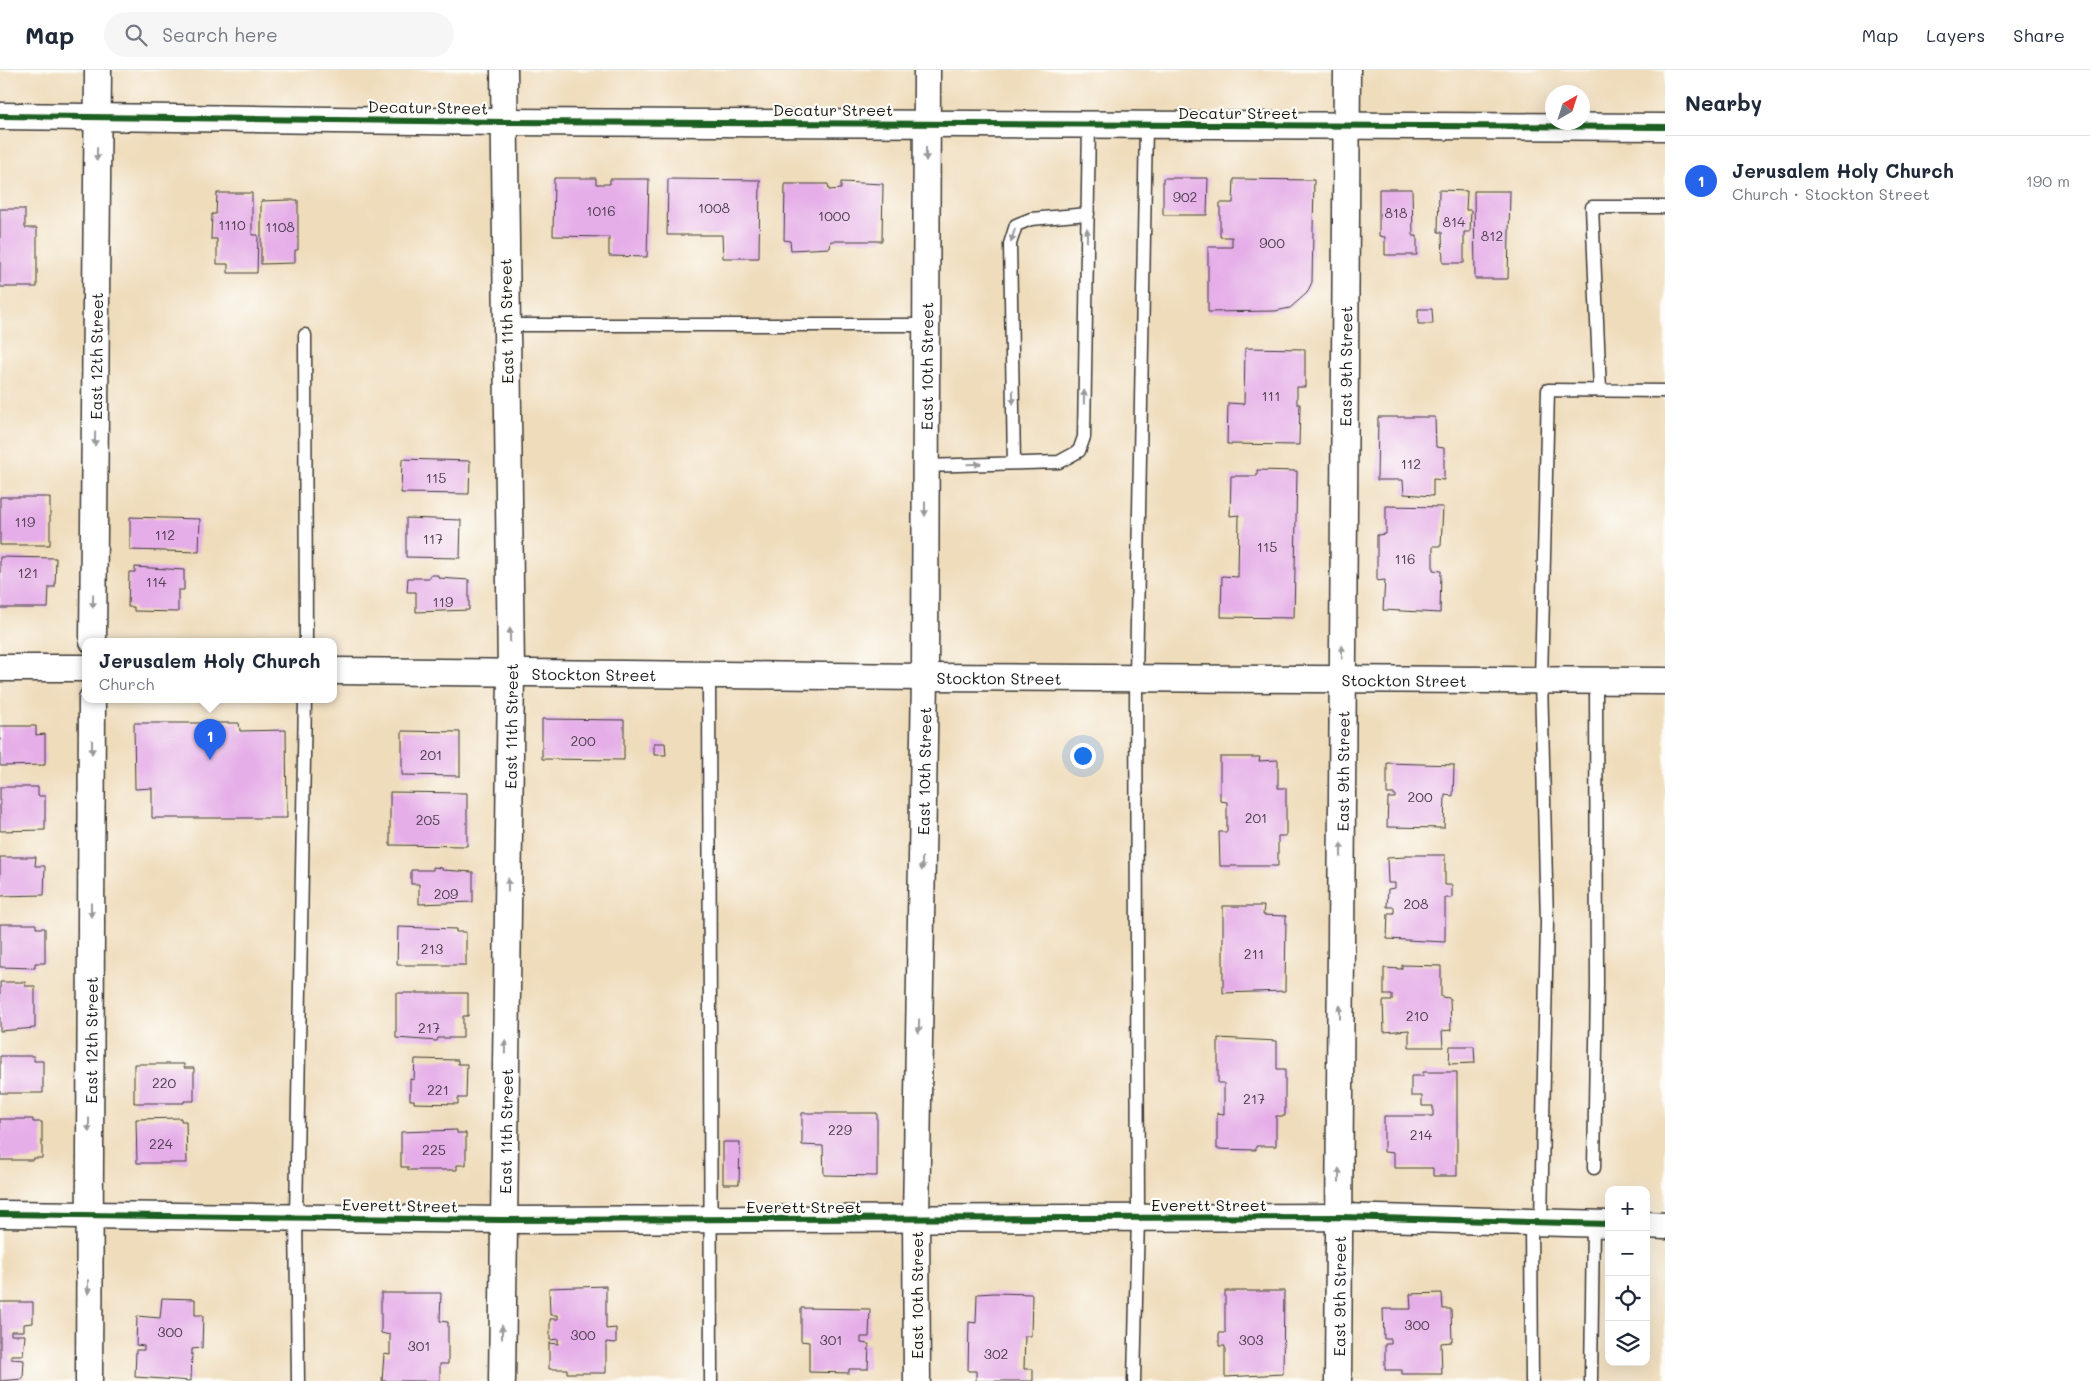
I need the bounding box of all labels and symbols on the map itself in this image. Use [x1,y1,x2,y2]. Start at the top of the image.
north arrow [1545,85,1590,130]
street label: Decatur Street [368,95,488,119]
street label: Decatur Street [773,99,893,120]
street label: Decatur Street [1178,102,1298,123]
one-way arrow [93,146,101,162]
one-way arrow [922,146,930,162]
house number: 902 [1173,187,1197,206]
house number: 1008 [698,198,730,217]
house number: 1016 [586,201,616,220]
house number: 818 [1384,203,1408,222]
house number: 1000 [818,206,850,225]
house number: 814 [1443,212,1466,231]
house number: 1110 [218,215,246,234]
house number: 1108 [265,217,295,236]
one-way arrow [1083,226,1091,242]
house number: 812 [1481,226,1503,245]
one-way arrow [1008,228,1016,243]
house number: 900 [1259,233,1285,252]
street label: East 11th Street [494,258,518,384]
street label: East 12th Street [84,292,107,420]
street label: East 10th Street [915,302,937,430]
street label: East 9th Street [1334,306,1356,426]
house number: 111 [1262,386,1280,405]
one-way arrow [1081,389,1089,405]
one-way arrow [1009,390,1017,406]
one-way arrow [91,431,99,447]
house number: 112 [1401,454,1421,473]
one-way arrow [966,460,982,468]
house number: 115 [426,468,446,487]
one-way arrow [921,501,929,517]
house number: 119 [15,512,35,531]
house number: 112 [155,525,175,544]
house number: 117 [423,529,443,548]
house number: 115 [1257,537,1277,556]
house number: 116 [1395,549,1415,568]
house number: 121 [18,563,38,582]
house number: 114 [146,572,167,591]
house number: 119 [433,592,453,611]
one-way arrow [89,593,97,609]
one-way arrow [506,627,514,643]
one-way arrow [1338,644,1346,660]
street label: East 11th Street [499,663,522,789]
street label: Stockton Street [531,663,657,685]
street label: Stockton Street [936,667,1062,688]
street label: Stockton Street [1341,669,1467,690]
street label: East 10th Street [912,707,935,835]
street label: East 9th Street [1331,711,1353,831]
pin: 1 [194,719,226,760]
house number: 200 [570,731,596,750]
one-way arrow [88,740,96,756]
your location [1070,743,1096,769]
house number: 201 [420,745,442,764]
house number: 200 [1407,787,1433,806]
house number: 201 [1245,808,1267,827]
house number: 205 [416,810,440,829]
one-way arrow [1337,842,1345,858]
one-way arrow [917,856,925,872]
one-way arrow [504,877,512,893]
house number: 209 [434,884,458,903]
house number: 208 [1404,894,1428,913]
one-way arrow [87,902,95,918]
house number: 213 [421,939,443,958]
house number: 211 [1244,944,1264,963]
street label: East 12th Street [80,976,101,1104]
one-way arrow [1336,1004,1344,1020]
house number: 210 [1406,1006,1429,1025]
house number: 217 [418,1018,440,1037]
one-way arrow [915,1018,923,1034]
one-way arrow [502,1039,510,1055]
street label: East 11th Street [494,1068,516,1194]
house number: 220 [152,1073,176,1092]
house number: 221 [427,1080,449,1099]
house number: 217 [1243,1089,1265,1108]
one-way arrow [85,1117,93,1133]
house number: 229 [828,1120,852,1139]
house number: 214 [1410,1125,1433,1144]
house number: 224 [149,1134,174,1153]
house number: 225 [422,1140,446,1159]
one-way arrow [1335,1167,1343,1183]
street label: Everett Street [342,1193,458,1217]
street label: Everett Street [1151,1194,1267,1215]
street label: Everett Street [746,1196,862,1217]
street label: East 10th Street [906,1231,927,1359]
street label: East 9th Street [1328,1236,1349,1356]
one-way arrow [84,1280,92,1296]
house number: 300 [1404,1315,1430,1334]
house number: 300 [157,1322,183,1341]
one-way arrow [498,1324,506,1340]
house number: 300 [570,1325,596,1344]
house number: 301 [819,1330,843,1349]
house number: 303 [1238,1330,1264,1349]
house number: 301 [407,1336,431,1355]
house number: 302 [984,1344,1008,1363]

